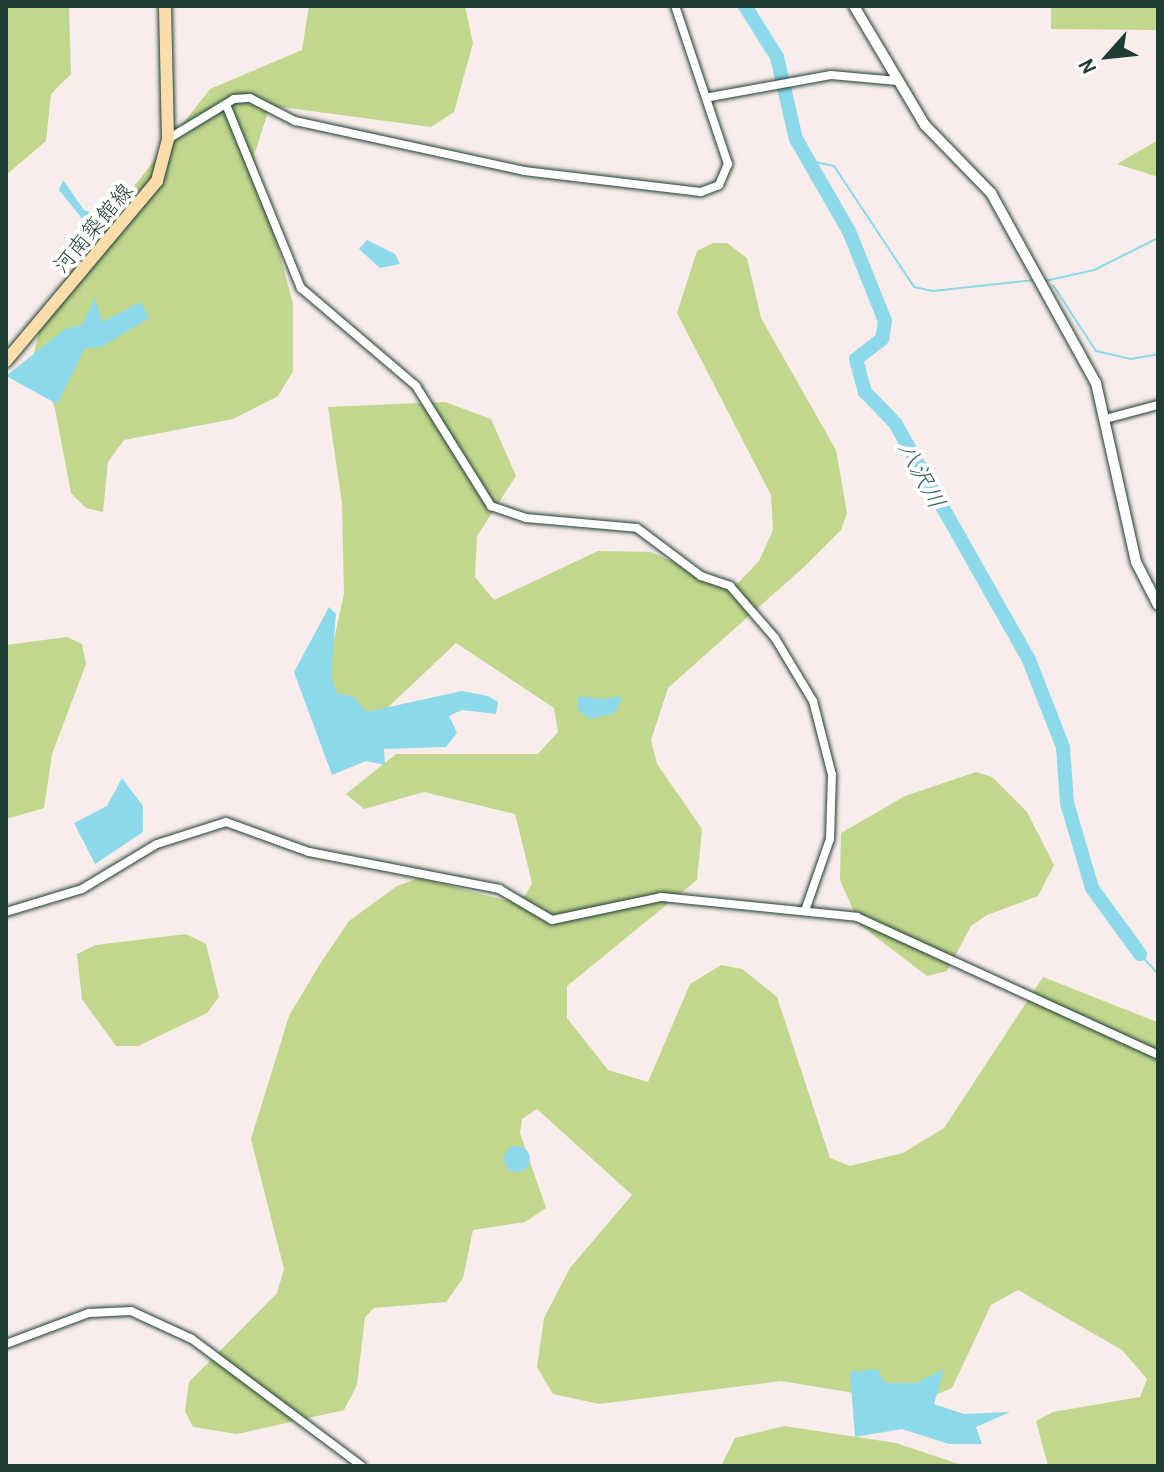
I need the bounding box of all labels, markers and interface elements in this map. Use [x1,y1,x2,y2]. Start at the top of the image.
north arrow [1068,16,1148,96]
text: N [1071,55,1103,79]
street label: 河南築館線 [48,177,138,279]
water label: 八沢川 [892,436,952,514]

